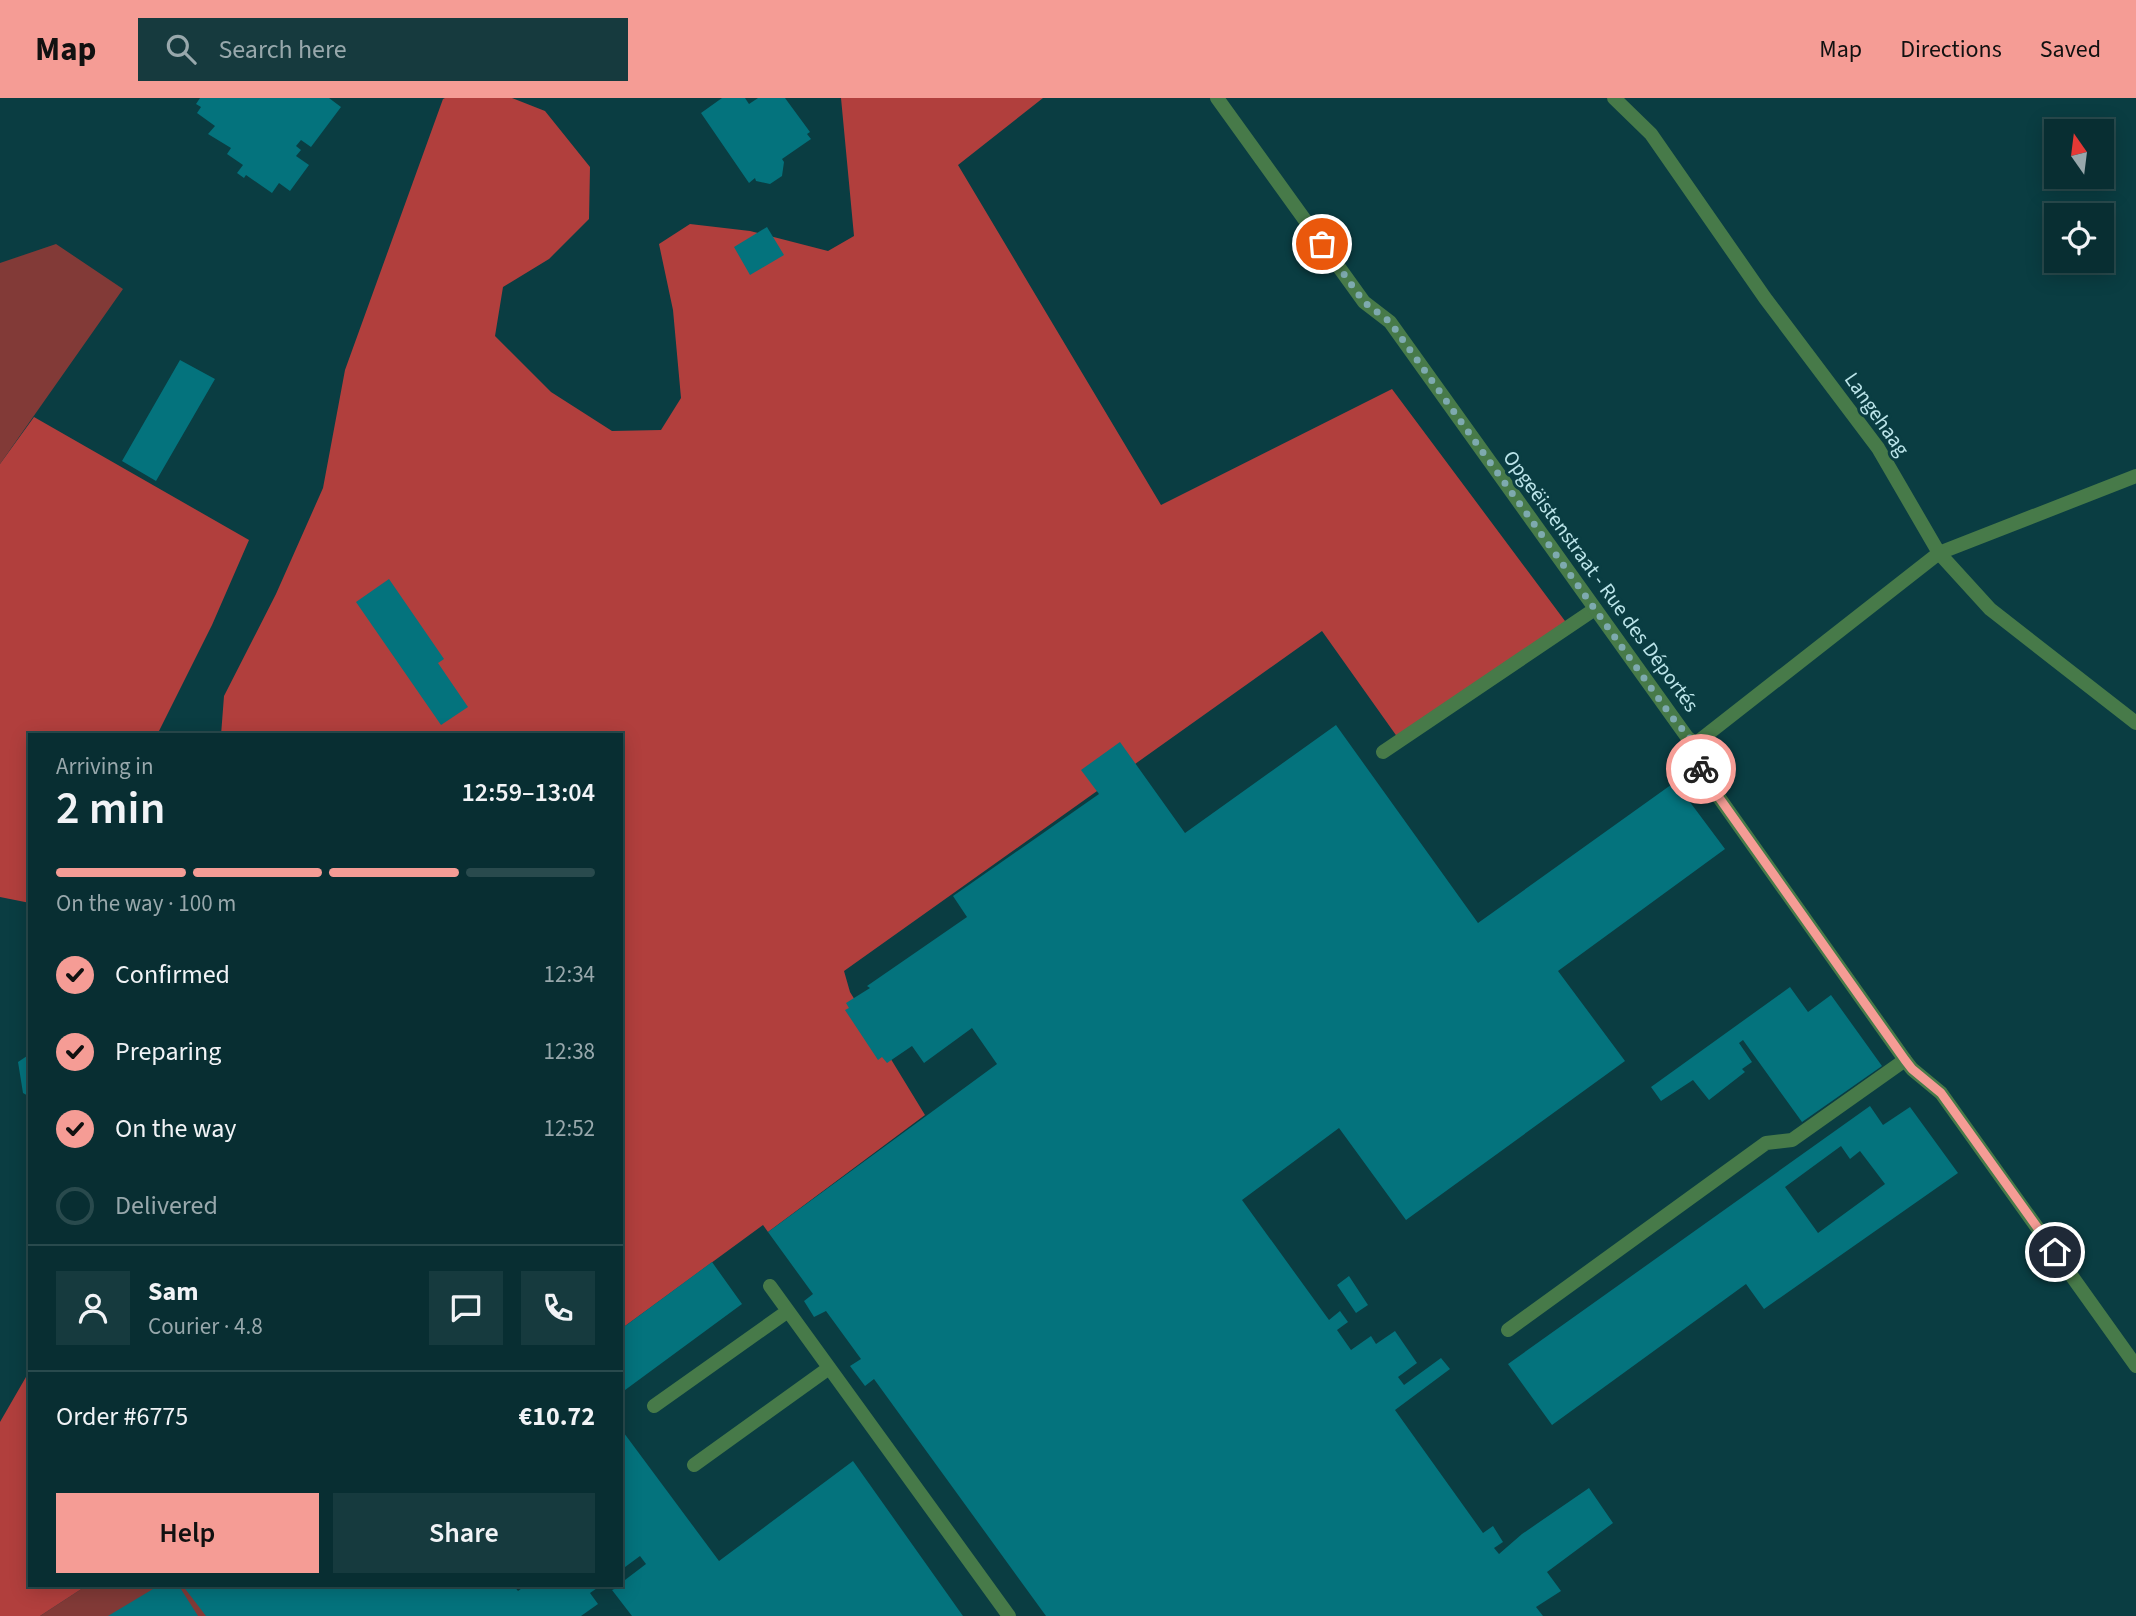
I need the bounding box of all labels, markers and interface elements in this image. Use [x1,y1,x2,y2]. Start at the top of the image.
search box [138,18,628,81]
text: Map [35,26,96,73]
icon: search [162,30,200,68]
text: Search here [218,31,347,68]
text: Map [1819,32,1862,67]
text: Directions [1900,32,2002,67]
text: Saved [2040,32,2101,67]
north arrow [2044,119,2114,189]
map controls [2044,119,2114,273]
button: locate [2044,203,2114,273]
pin [1292,214,1352,274]
icon: bag [1303,225,1341,263]
street label: Langehaag [1837,366,1917,462]
street label: Opgeëistenstraat - Rue des Déportés [1496,444,1706,718]
courier [1666,734,1736,804]
text: Arriving in [56,750,154,783]
icon: bike [1682,750,1720,788]
text: 12:59–13:04 [462,774,595,811]
text: 2 min [56,776,165,841]
text: On the way · 100 m [56,887,236,920]
icon: check [56,956,94,994]
text: Confirmed [115,956,230,993]
text: 12:34 [544,958,595,991]
icon: check [56,1033,94,1071]
text: Preparing [115,1033,221,1070]
text: 12:38 [544,1035,595,1068]
icon: check [56,1110,94,1148]
text: On the way [115,1110,236,1147]
text: 12:52 [544,1112,595,1145]
text: Delivered [115,1187,218,1224]
pin [2025,1222,2085,1282]
icon: home [2036,1233,2074,1271]
button: person [56,1271,130,1345]
button: chat [429,1271,503,1345]
button: phone [521,1271,595,1345]
text: Sam [148,1273,198,1310]
text: Courier · 4.8 [148,1310,263,1343]
text: Order #6775 [56,1398,188,1435]
text: €10.72 [519,1398,595,1435]
button: Help [56,1493,319,1573]
button: Share [333,1493,595,1573]

